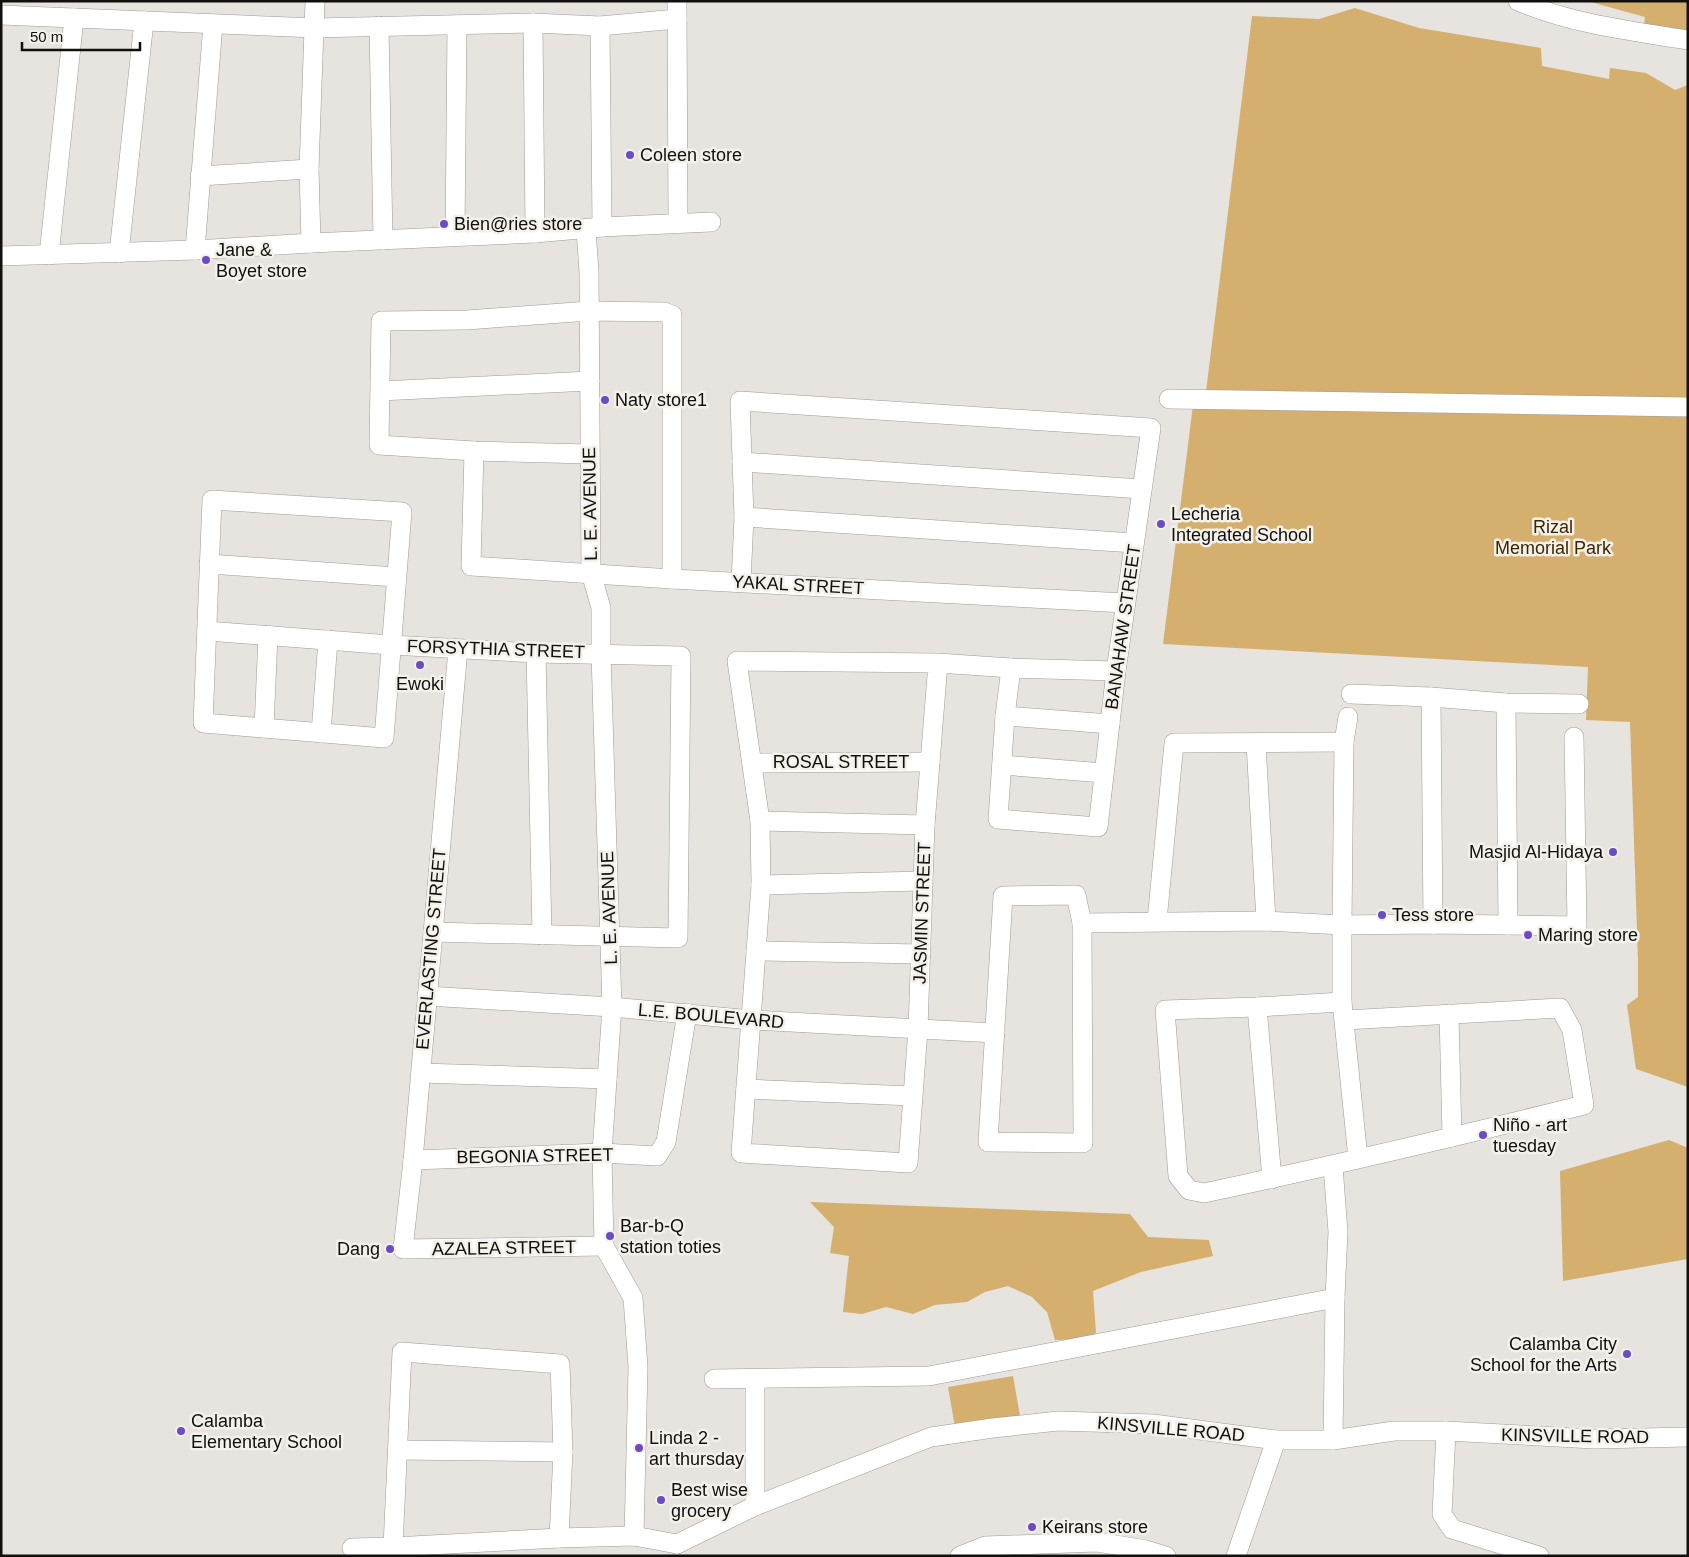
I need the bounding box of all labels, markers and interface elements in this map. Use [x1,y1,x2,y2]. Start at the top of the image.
scale bar [22,20,140,52]
text: 50 m [30,28,63,45]
place label: Coleen store [640,145,742,165]
marker: Coleen store [624,149,636,161]
place label: Bien@ries store [454,214,582,234]
marker: Bien@ries store [438,218,450,230]
place label: Jane & Boyet store [216,240,307,281]
marker: Jane & Boyet store [200,254,212,266]
place label: Naty store1 [615,390,707,410]
marker: Naty store1 [599,394,611,406]
street label: L. E. AVENUE [579,447,601,561]
place label: Lecheria Integrated School [1171,504,1312,545]
park label: Rizal Memorial Park [1495,517,1612,558]
marker: Lecheria Integrated School [1155,518,1167,530]
street label: BANAHAW STREET [1102,543,1144,711]
street label: YAKAL STREET [732,572,864,598]
street label: FORSYTHIA STREET [407,636,585,662]
marker: Ewoki [414,659,426,671]
place label: Ewoki [396,674,444,694]
street label: ROSAL STREET [773,752,909,772]
street label: JASMIN STREET [910,842,934,984]
place label: Masjid Al-Hidaya [1469,842,1604,862]
marker: Masjid Al-Hidaya [1607,846,1619,858]
street label: EVERLASTING STREET [412,847,450,1051]
street label: L. E. AVENUE [597,851,621,965]
place label: Tess store [1392,905,1474,925]
marker: Tess store [1376,909,1388,921]
place label: Maring store [1538,925,1638,945]
marker: Maring store [1522,929,1534,941]
street label: L.E. BOULEVARD [637,1000,785,1032]
place label: Niño - art tuesday [1493,1115,1567,1156]
marker: Niño - art tuesday [1477,1129,1489,1141]
street label: BEGONIA STREET [456,1145,614,1167]
place label: Bar-b-Q station toties [620,1216,721,1257]
marker: Bar-b-Q station toties [604,1230,616,1242]
street label: AZALEA STREET [432,1237,576,1259]
place label: Dang [337,1239,380,1259]
marker: Dang [384,1243,396,1255]
place label: Calamba City School for the Arts [1470,1334,1617,1375]
marker: Calamba City School for the Arts [1621,1348,1633,1360]
place label: Calamba Elementary School [191,1411,342,1452]
street label: KINSVILLE ROAD [1096,1413,1246,1445]
marker: Calamba Elementary School [175,1425,187,1437]
street label: KINSVILLE ROAD [1501,1425,1649,1447]
place label: Linda 2 - art thursday [649,1428,744,1469]
marker: Linda 2 - art thursday [633,1442,645,1454]
place label: Best wise grocery [671,1480,748,1521]
marker: Best wise grocery [655,1494,667,1506]
place label: Keirans store [1042,1517,1148,1537]
marker: Keirans store [1026,1521,1038,1533]

